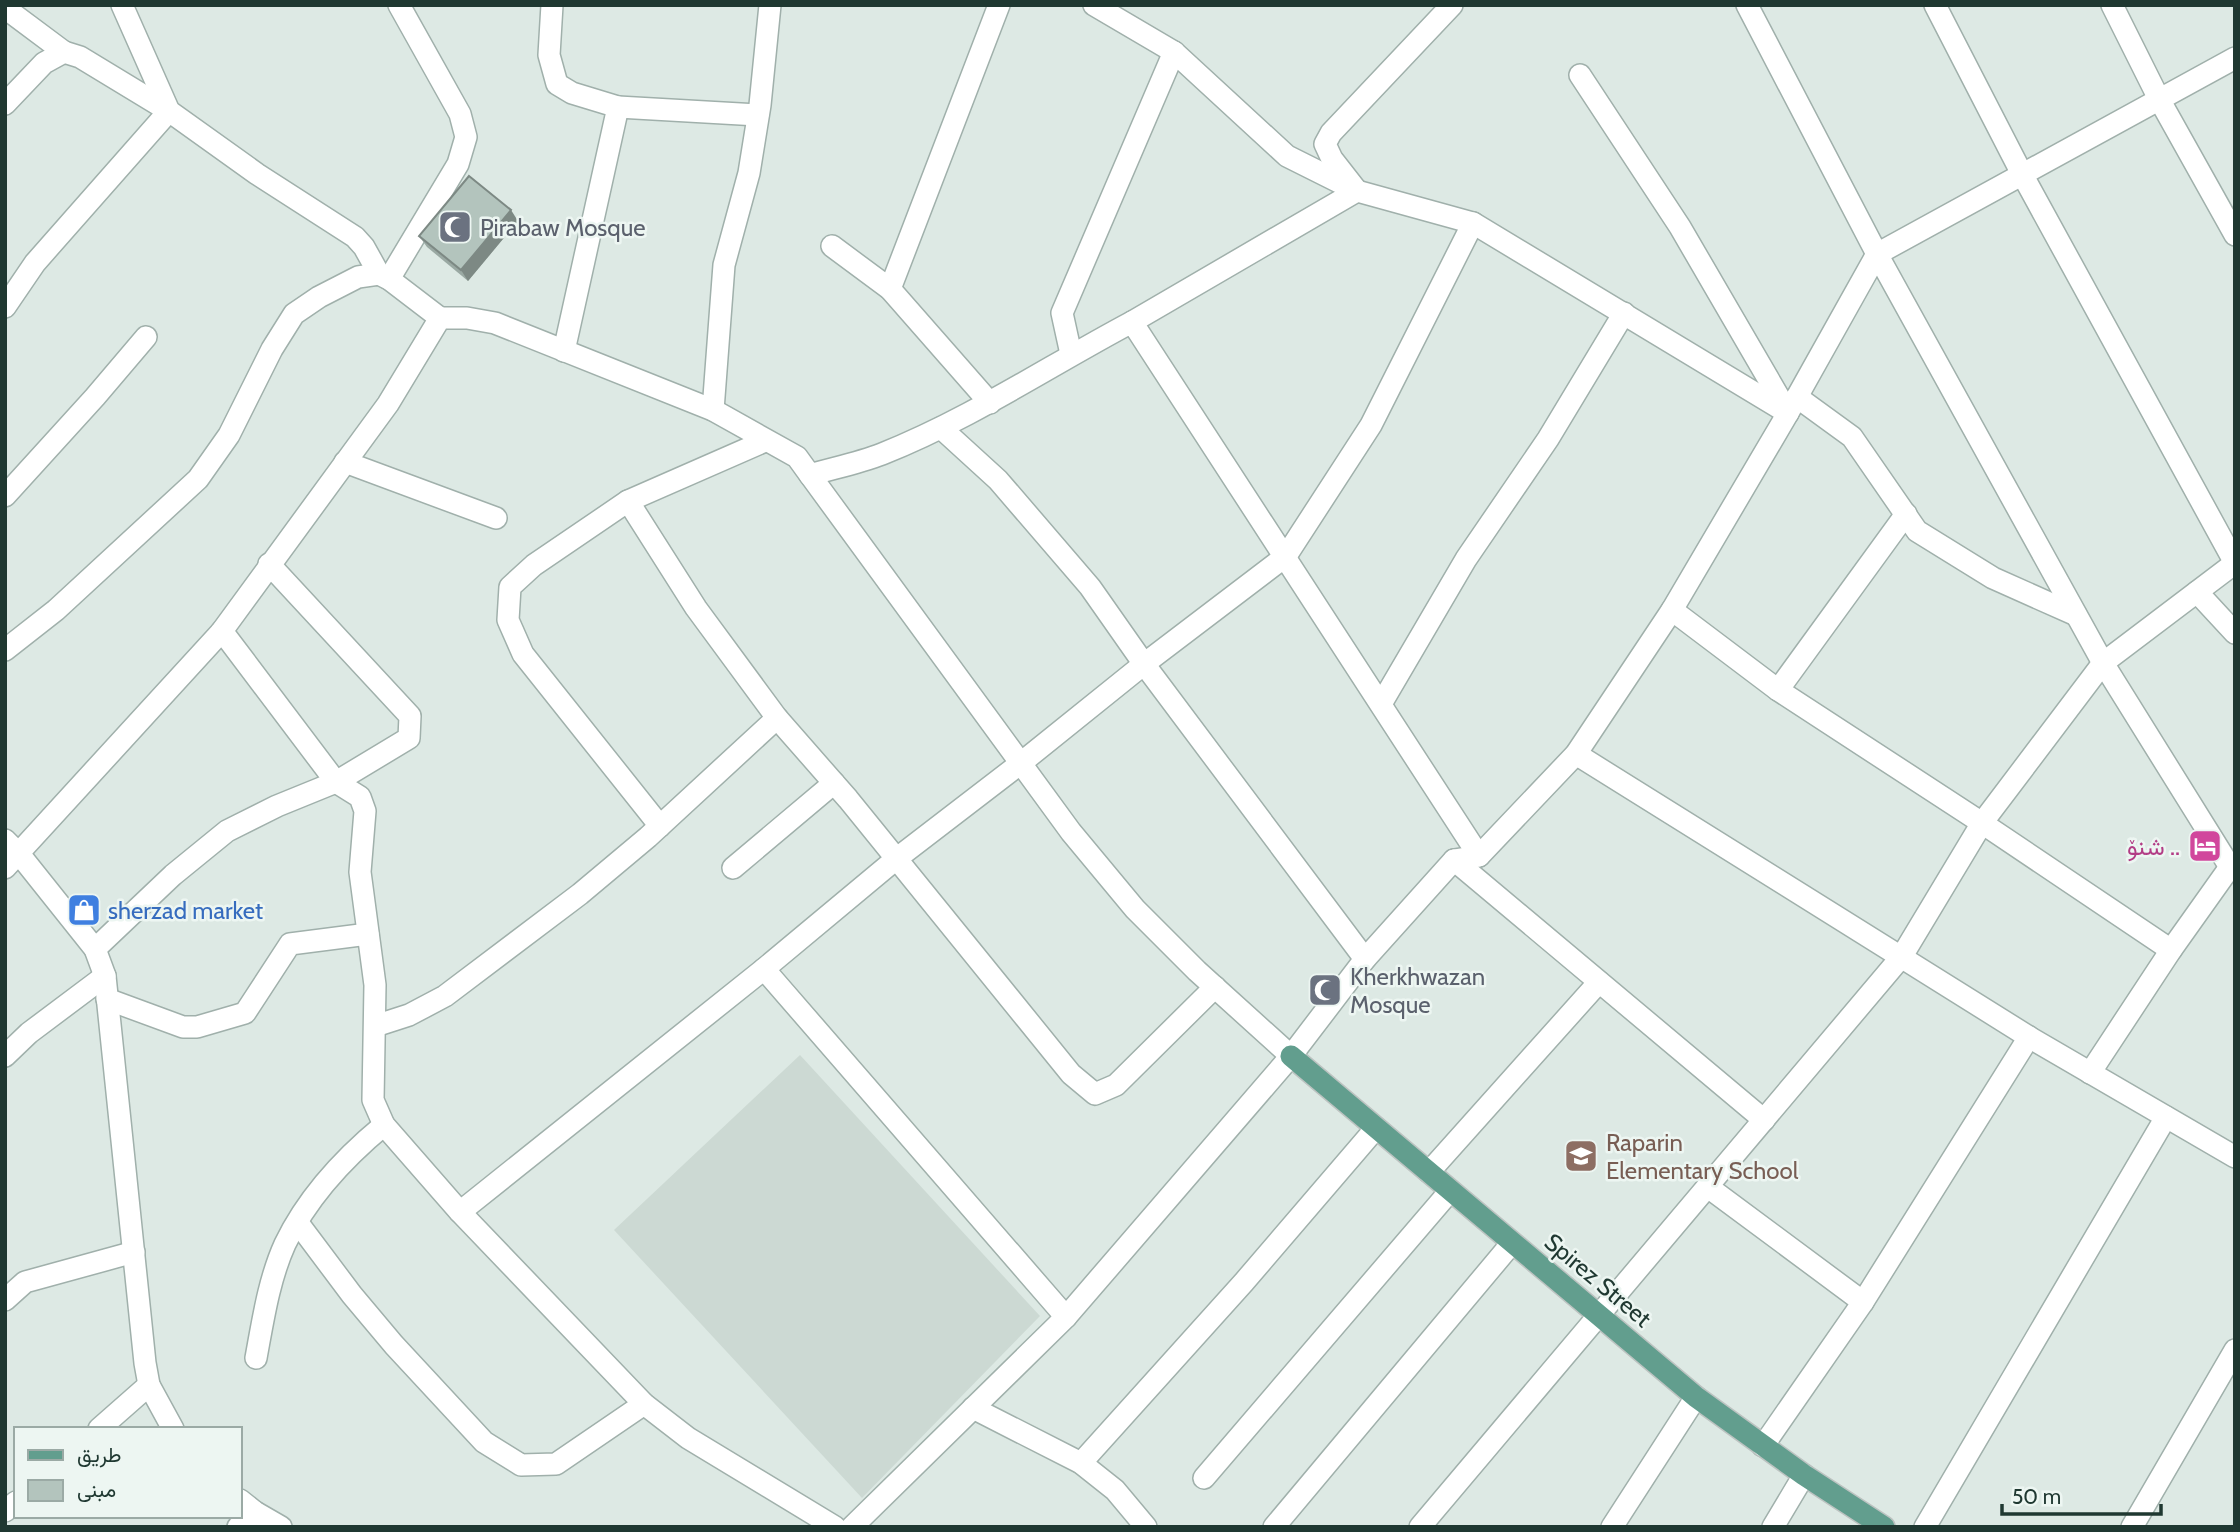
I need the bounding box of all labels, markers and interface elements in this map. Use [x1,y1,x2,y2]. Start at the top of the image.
mosque icon: Pirabaw Mosque [436,208,474,246]
place label: Pirabaw Mosque [480,213,646,242]
hotel icon: شنۆ .. [2186,827,2224,865]
place label: شنۆ .. [2127,832,2180,862]
shop icon: sherzad market [65,891,103,929]
place label: sherzad market [108,896,263,925]
place label: Kherkhwazan Mosque [1350,962,1485,1019]
mosque icon: Kherkhwazan Mosque [1306,971,1344,1009]
place label: Raparin Elementary School [1606,1128,1799,1185]
school or university icon: Raparin Elementary School [1562,1137,1600,1175]
street label: Spirez Street [1539,1227,1657,1333]
legend [14,1427,242,1518]
text: طريق [77,1442,122,1468]
scale bar [2002,1472,2161,1516]
text: مبنى [77,1477,116,1502]
text: 50 m [2012,1484,2061,1509]

